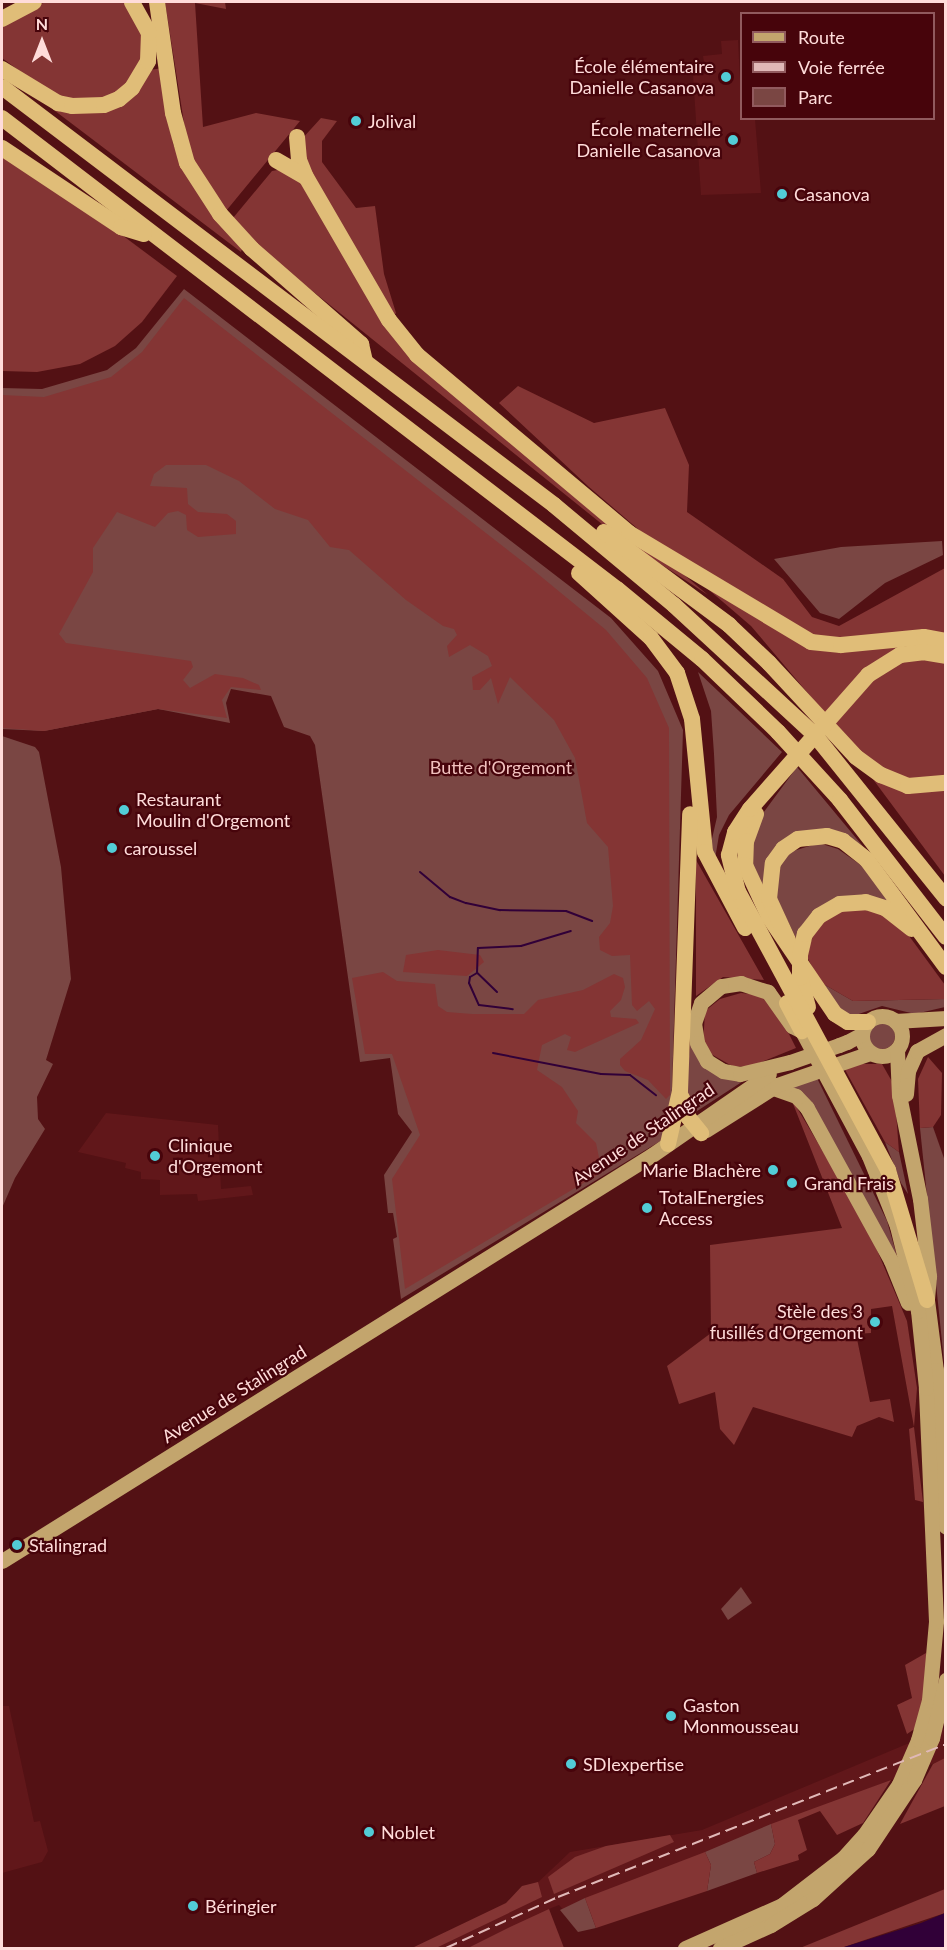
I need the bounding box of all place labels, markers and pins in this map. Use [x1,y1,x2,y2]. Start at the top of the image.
place label: École élémentaire Danielle Casanova [569,56,714,98]
marker: École élémentaire Danielle Casanova [719,70,733,84]
place label: Jolival [368,110,416,132]
marker: Jolival [349,114,363,128]
place label: École maternelle Danielle Casanova [576,119,721,162]
marker: École maternelle Danielle Casanova [726,133,740,147]
place label: Casanova [794,183,870,205]
marker: Casanova [775,187,789,201]
place label: Restaurant Moulin d'Orgemont [136,789,290,832]
marker: Restaurant Moulin d'Orgemont [117,803,131,817]
place label: caroussel [124,837,197,859]
marker: caroussel [105,841,119,855]
place label: Clinique d'Orgemont [168,1135,262,1178]
marker: Clinique d'Orgemont [146,1147,164,1165]
place label: Marie Blachère [642,1159,761,1181]
marker: Marie Blachère [766,1163,780,1177]
place label: Grand Frais [804,1172,894,1194]
marker: Grand Frais [785,1176,799,1190]
place label: TotalEnergies Access [659,1187,764,1230]
marker: TotalEnergies Access [640,1201,654,1215]
place label: Stèle des 3 fusillés d'Orgemont [710,1301,863,1344]
marker: Stèle des 3 fusillés d'Orgemont [868,1315,882,1329]
place label: Stalingrad [29,1534,107,1556]
marker: Stalingrad [10,1538,24,1552]
place label: Gaston Monmousseau [683,1695,799,1738]
marker: Gaston Monmousseau [664,1709,678,1723]
place label: SDIexpertise [583,1753,684,1775]
marker: SDIexpertise [564,1757,578,1771]
place label: Noblet [381,1821,435,1843]
marker: Noblet [362,1825,376,1839]
place label: Béringier [205,1895,277,1917]
marker: Béringier [186,1899,200,1913]

